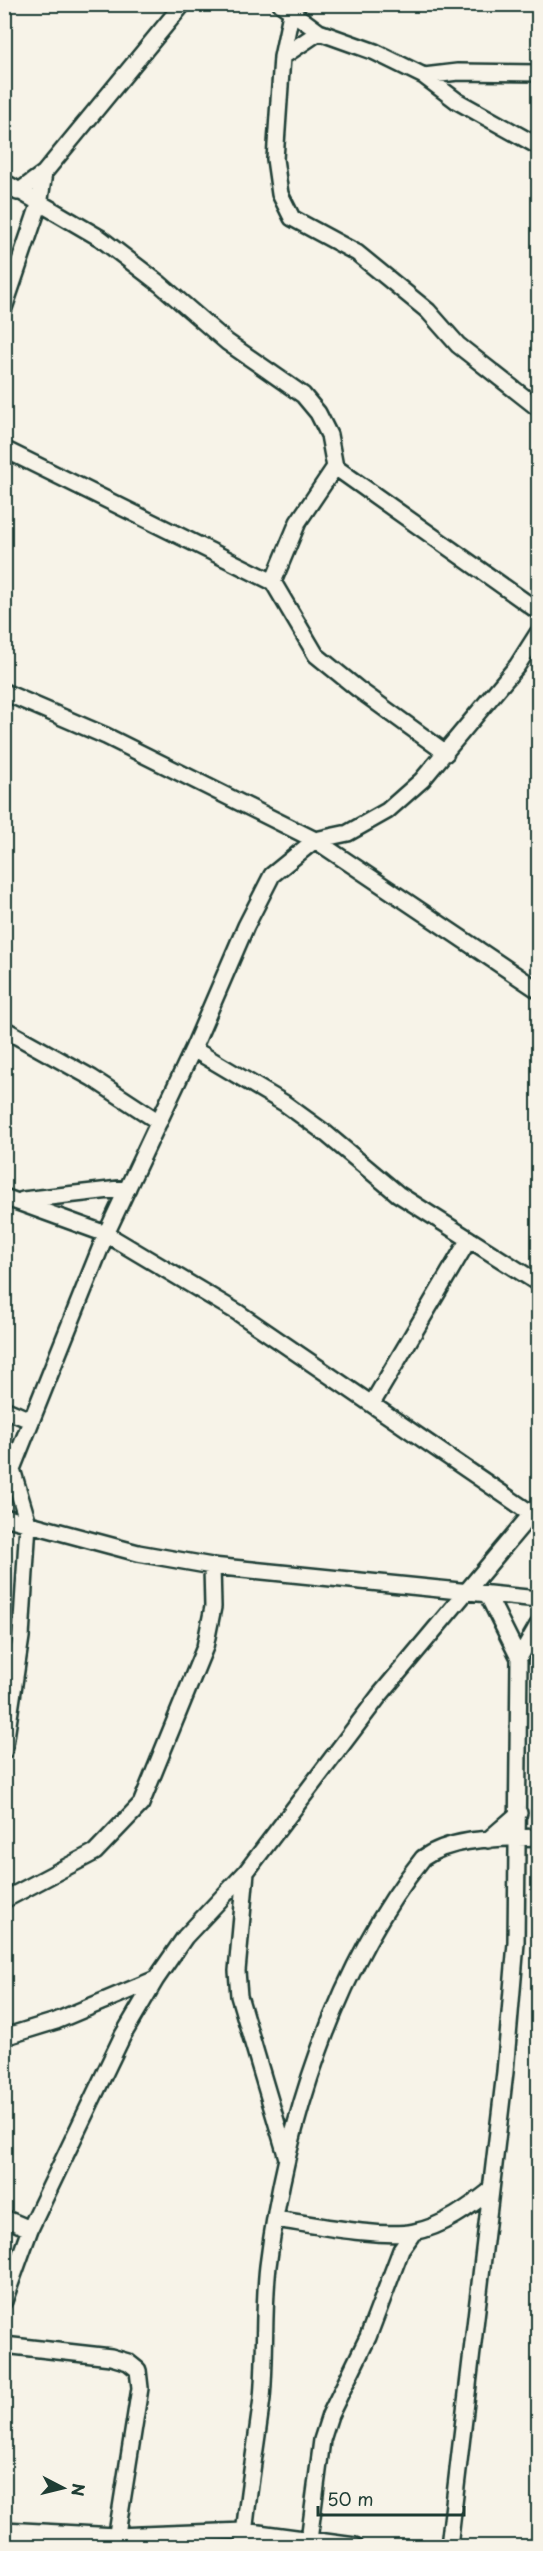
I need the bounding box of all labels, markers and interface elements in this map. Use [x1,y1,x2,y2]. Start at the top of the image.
north arrow [33,2458,93,2518]
scale bar [318,2479,464,2517]
text: N [66,2482,92,2498]
text: 50 m [327,2485,374,2512]

